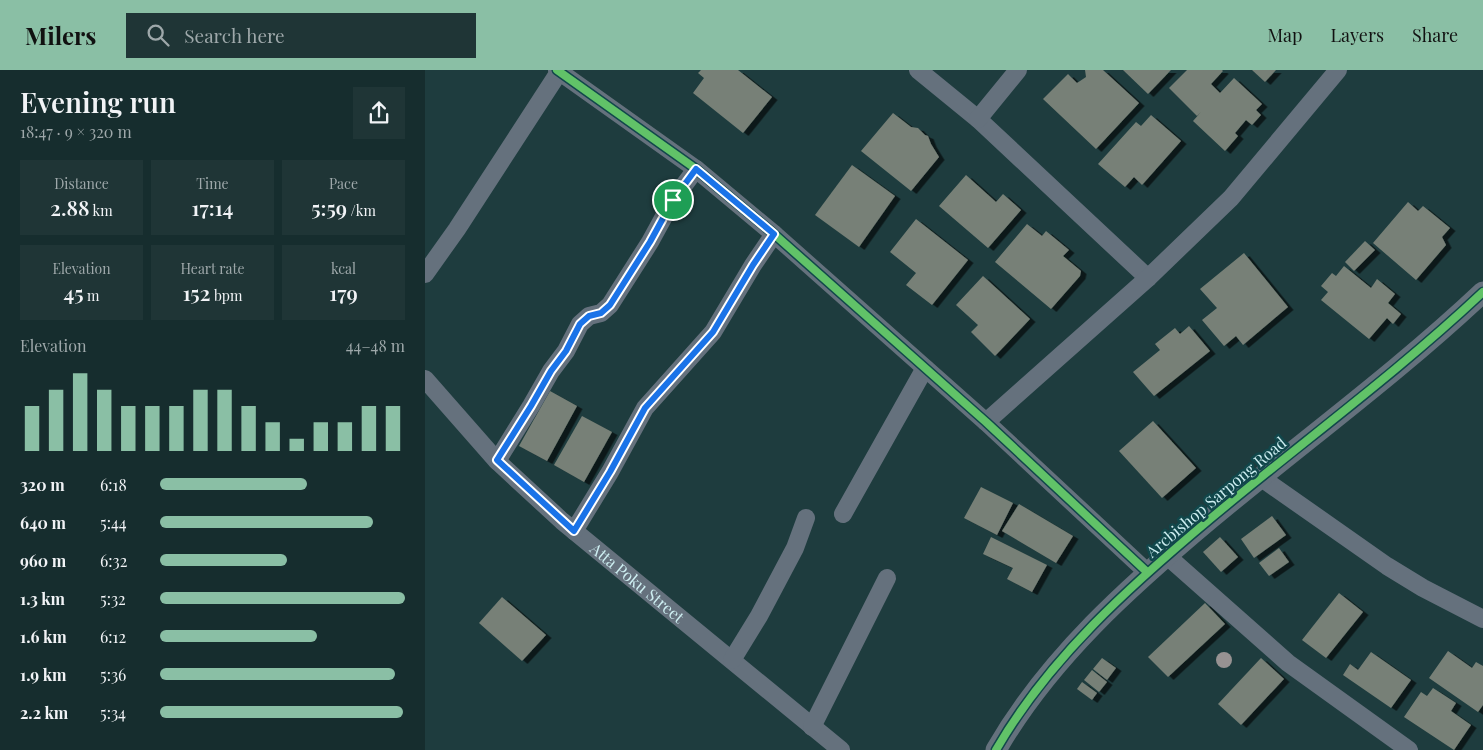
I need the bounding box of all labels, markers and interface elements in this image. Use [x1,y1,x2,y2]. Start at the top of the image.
search box [126,13,476,58]
text: Milers [25,19,96,51]
icon: search [144,21,172,49]
text: Search here [184,22,285,48]
text: Map [1267,23,1302,47]
text: Layers [1330,23,1384,47]
text: Share [1412,23,1458,47]
text: Evening run [20,83,176,120]
button: share [353,87,405,139]
text: 18:47 · 9 × 320 m [20,121,132,142]
text: Distance [54,174,109,193]
text: Time [196,174,229,193]
text: Pace [329,174,358,193]
pin [652,179,694,221]
icon: arrive [659,186,687,214]
text: 2.88 [50,193,90,221]
text: 17:14 [192,193,233,221]
text: 5:59 [311,193,347,221]
text: km [90,201,113,220]
text: /km [347,201,376,220]
text: Elevation [52,259,111,278]
text: Heart rate [180,259,245,278]
text: kcal [331,259,356,278]
text: 45 [63,278,84,306]
text: 152 [183,278,210,306]
text: 179 [329,278,358,306]
text: m [84,286,100,305]
text: bpm [210,286,242,305]
text: Elevation [20,335,87,356]
text: 44–48 m [346,335,405,356]
street label: Arcbishop Sarpong Road [1140,432,1290,562]
text: 320 m [20,474,65,495]
text: 6:18 [100,474,127,495]
text: 640 m [20,512,66,533]
text: 5:44 [100,512,127,533]
street label: Atta Poku Street [586,537,689,627]
text: 960 m [20,550,66,571]
text: 6:32 [100,550,127,571]
text: 1.3 km [20,588,65,609]
text: 5:32 [100,588,126,609]
text: 1.6 km [20,626,67,647]
text: 6:12 [100,626,126,647]
text: 1.9 km [20,664,67,685]
text: 5:36 [100,664,126,685]
text: 2.2 km [20,702,68,723]
text: 5:34 [100,702,126,723]

